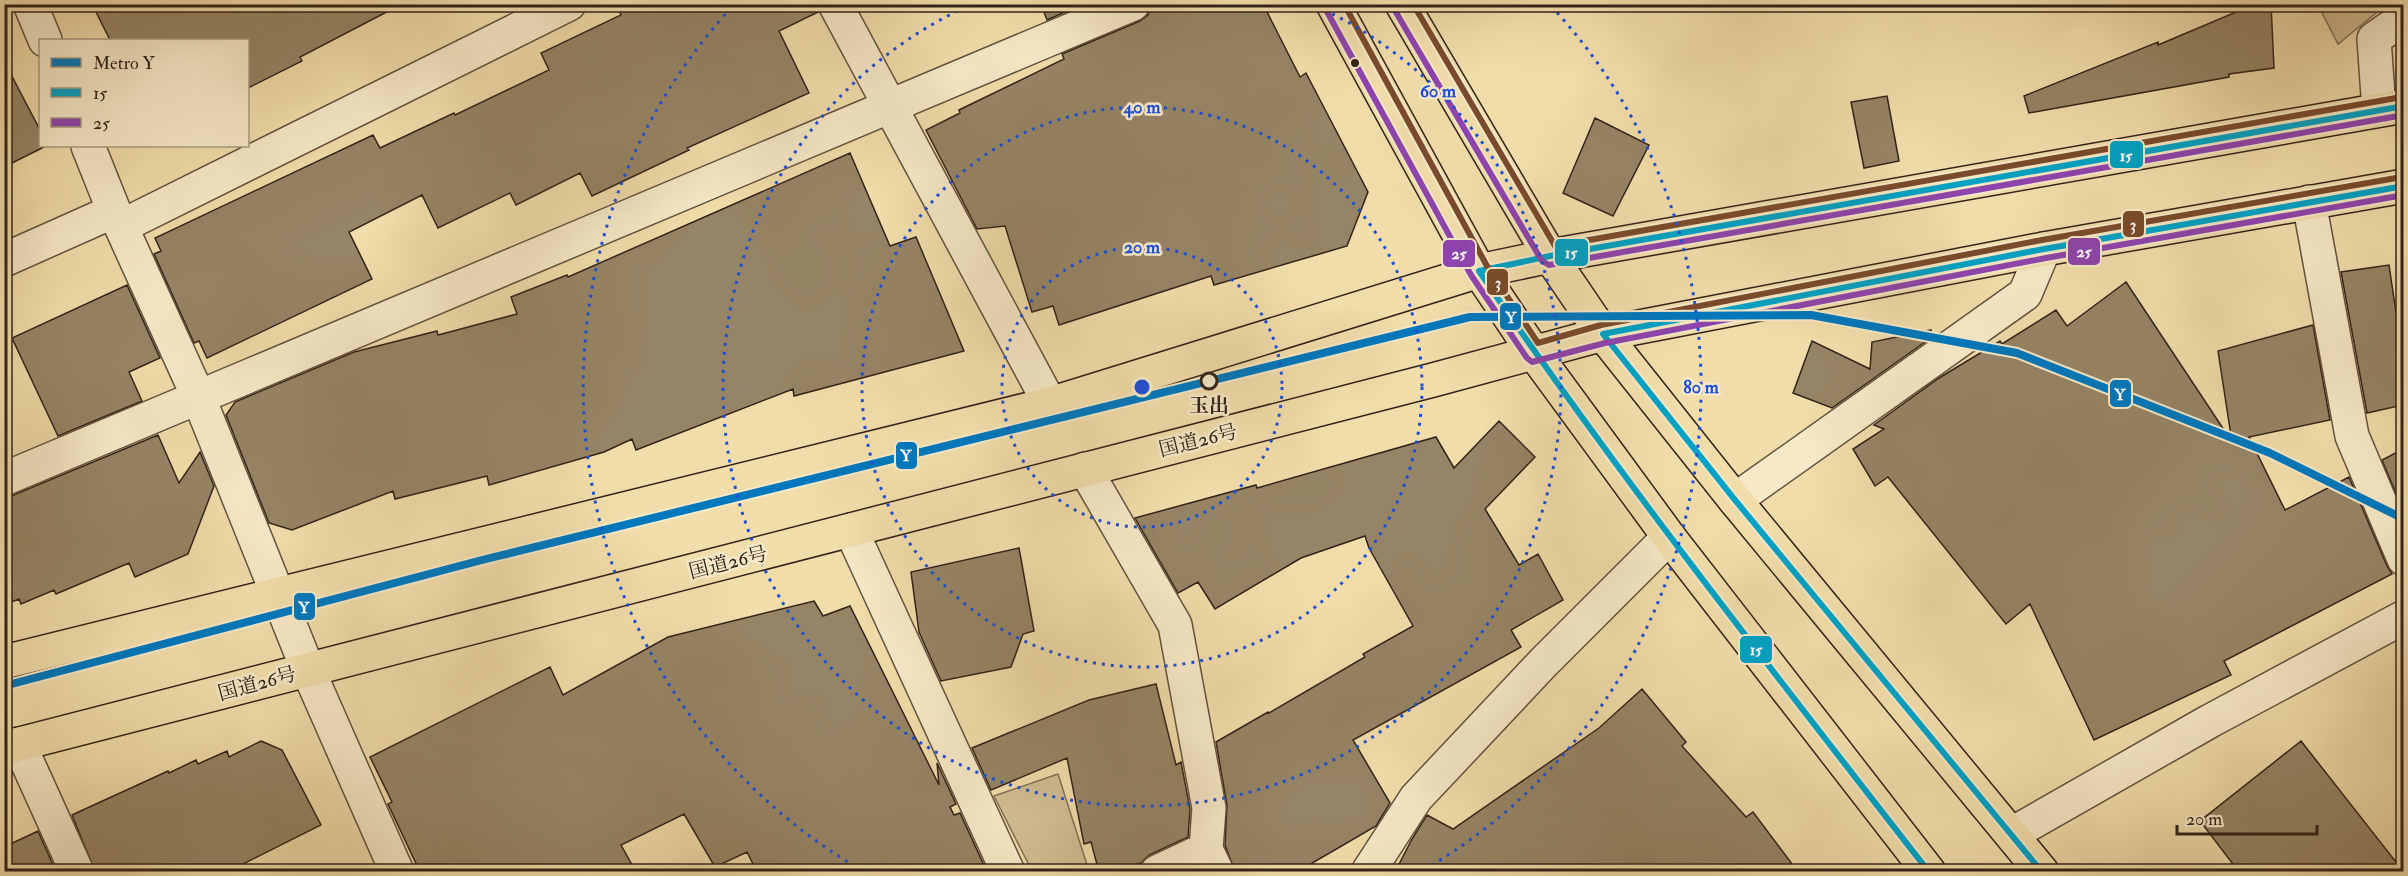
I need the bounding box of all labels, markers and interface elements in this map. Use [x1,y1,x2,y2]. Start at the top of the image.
legend [39,39,249,147]
text: Metro Y [93,52,156,75]
unlabelled marker [1349,57,1361,69]
text: 60 m [1420,80,1457,103]
text: 15 [93,82,107,105]
text: 40 m [1123,96,1161,119]
text: 25 [93,112,110,135]
line badge: 15 [2109,140,2144,169]
text: 15 [2120,146,2133,166]
line badge: 3 [2122,210,2145,238]
text: 3 [2130,215,2136,235]
text: 20 m [1124,236,1161,259]
line badge: 25 [2067,237,2101,266]
line badge: 15 [1554,238,1589,267]
line badge: 25 [1442,239,1476,268]
text: 25 [2076,242,2093,262]
text: 15 [1565,243,1578,263]
text: 25 [1451,244,1468,264]
line badge: 3 [1486,268,1509,296]
text: 3 [1495,273,1501,293]
line badge: Y [1499,302,1522,331]
text: Y [1505,308,1518,328]
marker: 玉出 [1200,372,1218,390]
text: 80 m [1683,376,1720,399]
centre of rings [1132,377,1152,397]
line badge: Y [2109,379,2132,408]
text: Y [2114,385,2127,405]
place label: 玉出 [1189,393,1229,418]
street label: 国道26号 [1156,419,1240,462]
line badge: Y [895,441,918,470]
text: Y [900,446,913,466]
street label: 国道26号 [686,541,770,584]
line badge: Y [293,592,316,621]
text: Y [298,598,311,618]
line badge: 15 [1739,635,1773,664]
text: 15 [1750,640,1763,660]
street label: 国道26号 [215,661,299,706]
scale bar [2177,798,2316,836]
text: 20 m [2186,808,2222,831]

